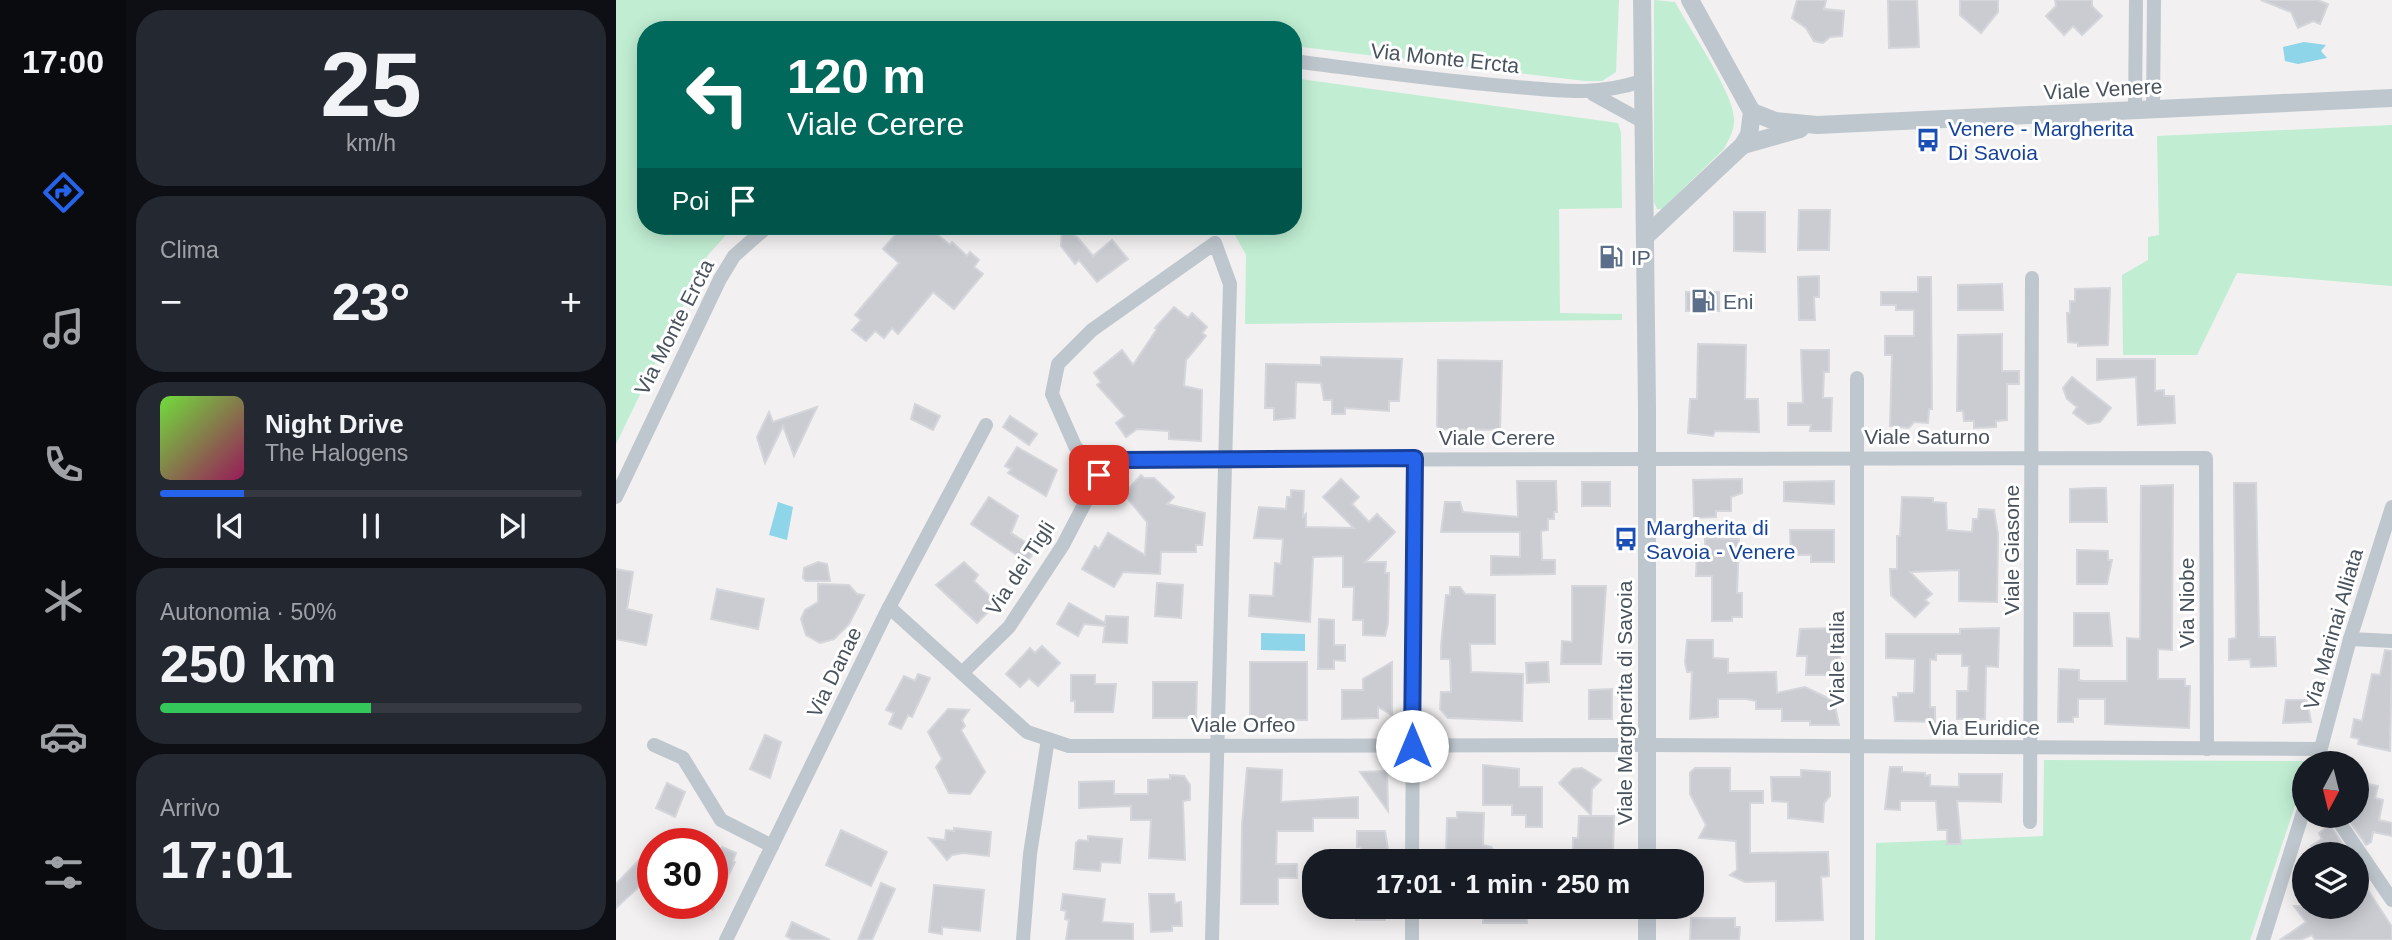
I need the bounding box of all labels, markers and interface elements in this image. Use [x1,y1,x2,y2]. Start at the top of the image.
text: 25 [320,34,422,135]
street label: Via Monte Ercta [1370,39,1521,77]
text: 17:00 [22,44,104,80]
icon: left [672,49,763,140]
text: 120 m [787,49,926,103]
street label: Viale Venere [2043,74,2163,104]
text: Viale Cerere [787,106,964,142]
place label: Venere - Margherita Di Savoia [1948,117,2134,164]
bus stop icon: Venere - Margherita Di Savoia [1914,126,1942,154]
text: km/h [346,130,396,156]
icon: directions [39,168,88,217]
icon: arrive [724,182,762,220]
text: Poi [672,186,710,216]
text: Clima [160,237,219,263]
fuel station icon: IP [1597,243,1625,271]
place label: IP [1631,246,1651,269]
street label: Via Monte Ercta [630,255,718,399]
text: 23° [332,273,410,331]
text: − [160,281,182,323]
text: + [560,281,582,323]
fuel station icon: Eni [1689,287,1717,315]
place label: Eni [1723,290,1753,313]
icon: music [39,304,88,353]
text: Night Drive [265,409,404,439]
street label: Viale Saturno [1864,425,1990,448]
street label: Viale Cerere [1439,426,1555,449]
icon: phone [39,440,88,489]
text: The Halogens [265,440,408,466]
pin [1069,445,1129,505]
icon: arrive [1080,456,1118,494]
street label: Viale Giasone [2000,485,2023,615]
icon: previous [211,507,249,545]
icon: pause [352,507,390,545]
icon: next [493,507,531,545]
place label: Margherita di Savoia - Venere [1646,516,1795,563]
street label: Via dei Tigli [981,517,1059,619]
bus stop icon: Margherita di Savoia - Venere [1612,525,1640,553]
street label: Via Marinai Alliata [2299,545,2367,712]
street label: Via Niobe [2175,558,2198,648]
icon: climate [39,576,88,625]
street label: Viale Margherita di Savoia [1613,580,1636,825]
text: Autonomia · 50% [160,599,336,625]
street label: Viale Italia [1825,610,1848,707]
street label: Via Danae [802,623,866,721]
text: 250 km [160,635,336,693]
position arrow [1375,709,1449,783]
icon: car [39,712,88,761]
street label: Viale Orfeo [1191,713,1295,736]
street label: Via Euridice [1928,716,2040,739]
north arrow [2292,751,2370,828]
map controls [2292,751,2369,919]
text: Arrivo [160,795,220,821]
speed limit sign: 30 [637,828,728,919]
text: 17:01 [160,831,293,889]
button: layers [2292,842,2369,919]
icon: filters [39,848,88,897]
text: 17:01 · 1 min · 250 m [1376,869,1630,899]

